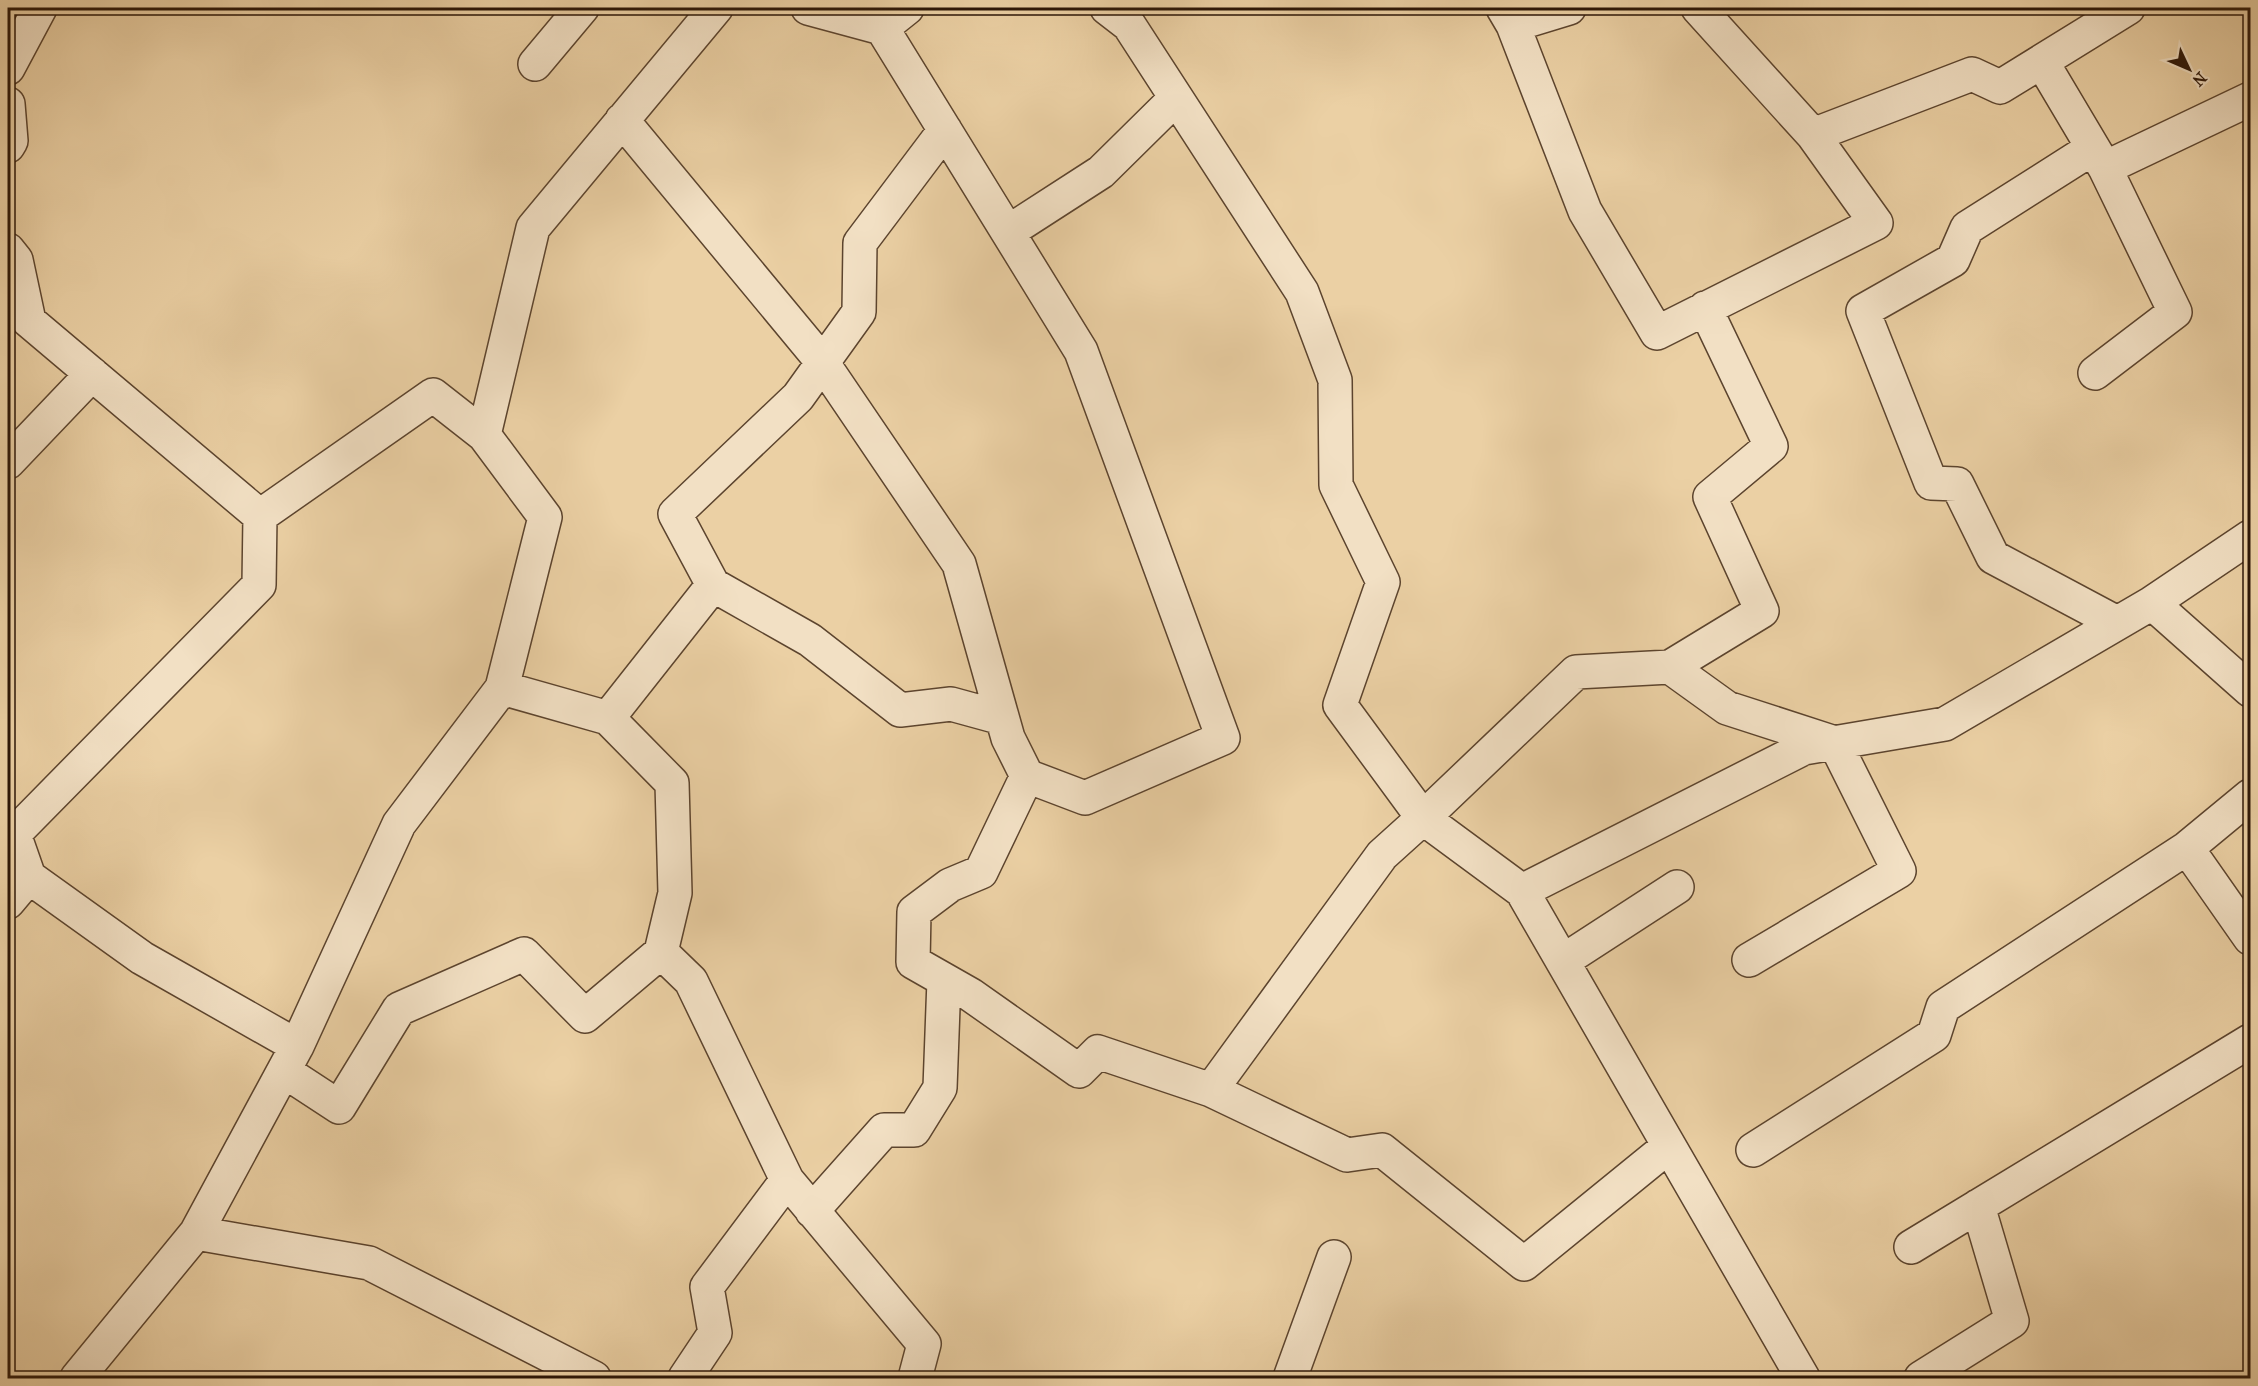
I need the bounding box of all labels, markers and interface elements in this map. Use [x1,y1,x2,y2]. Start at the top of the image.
north arrow [2159,39,2219,99]
text: N [2188,68,2210,91]

